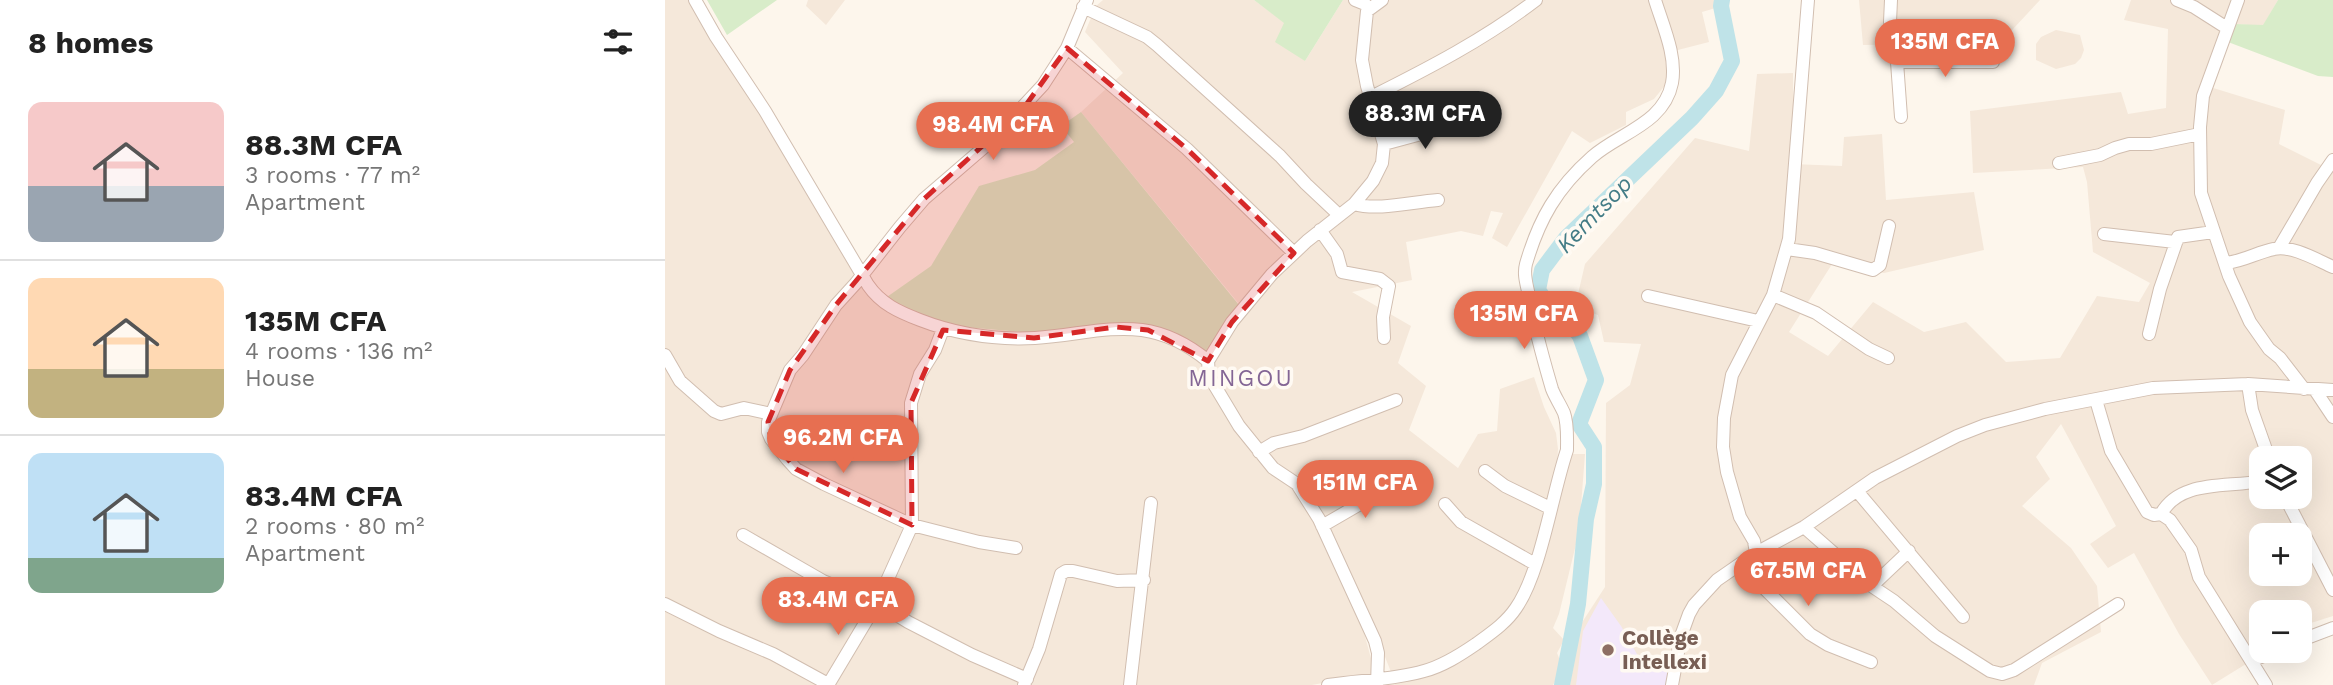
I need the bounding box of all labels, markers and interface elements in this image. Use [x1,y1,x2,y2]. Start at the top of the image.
pin: 135M CFA [1873,20,2017,79]
icon: filters [599,23,637,61]
text: 8 homes [28,25,154,60]
text: 135M CFA [1891,28,1999,55]
pin: 88.3M CFA [1345,92,1505,151]
text: 88.3M CFA [1365,100,1485,127]
pin: 98.4M CFA [913,102,1073,162]
text: 98.4M CFA [932,111,1054,138]
text: 88.3M CFA [245,127,402,162]
icon: home [84,130,168,214]
text: 3 rooms · 77 m² [245,162,420,189]
water label: Kemtsop [1551,170,1638,259]
text: Apartment [245,189,365,216]
pin: 135M CFA [1452,292,1596,351]
text: 135M CFA [1470,300,1578,327]
text: 135M CFA [245,303,386,338]
icon: home [84,306,168,390]
text: 4 rooms · 136 m² [245,338,433,365]
text: House [245,365,315,392]
district label: MINGOU [1188,365,1294,392]
pin: 96.2M CFA [763,416,923,475]
text: 96.2M CFA [783,424,903,451]
map controls [2249,446,2312,663]
button: layers [2249,446,2312,509]
pin: 151M CFA [1293,461,1437,520]
text: 151M CFA [1313,469,1417,496]
text: 83.4M CFA [245,478,402,513]
icon: home [84,481,168,565]
text: 2 rooms · 80 m² [245,513,424,540]
button: + [2249,523,2312,586]
text: Apartment [245,540,365,567]
pin: 67.5M CFA [1728,548,1888,608]
text: 67.5M CFA [1750,557,1866,584]
pin: 83.4M CFA [758,578,918,637]
text: 83.4M CFA [778,586,898,613]
button: − [2249,600,2312,663]
place label: Collège Intellexi [1622,625,1707,674]
marker: Collège Intellexi [1600,642,1616,658]

